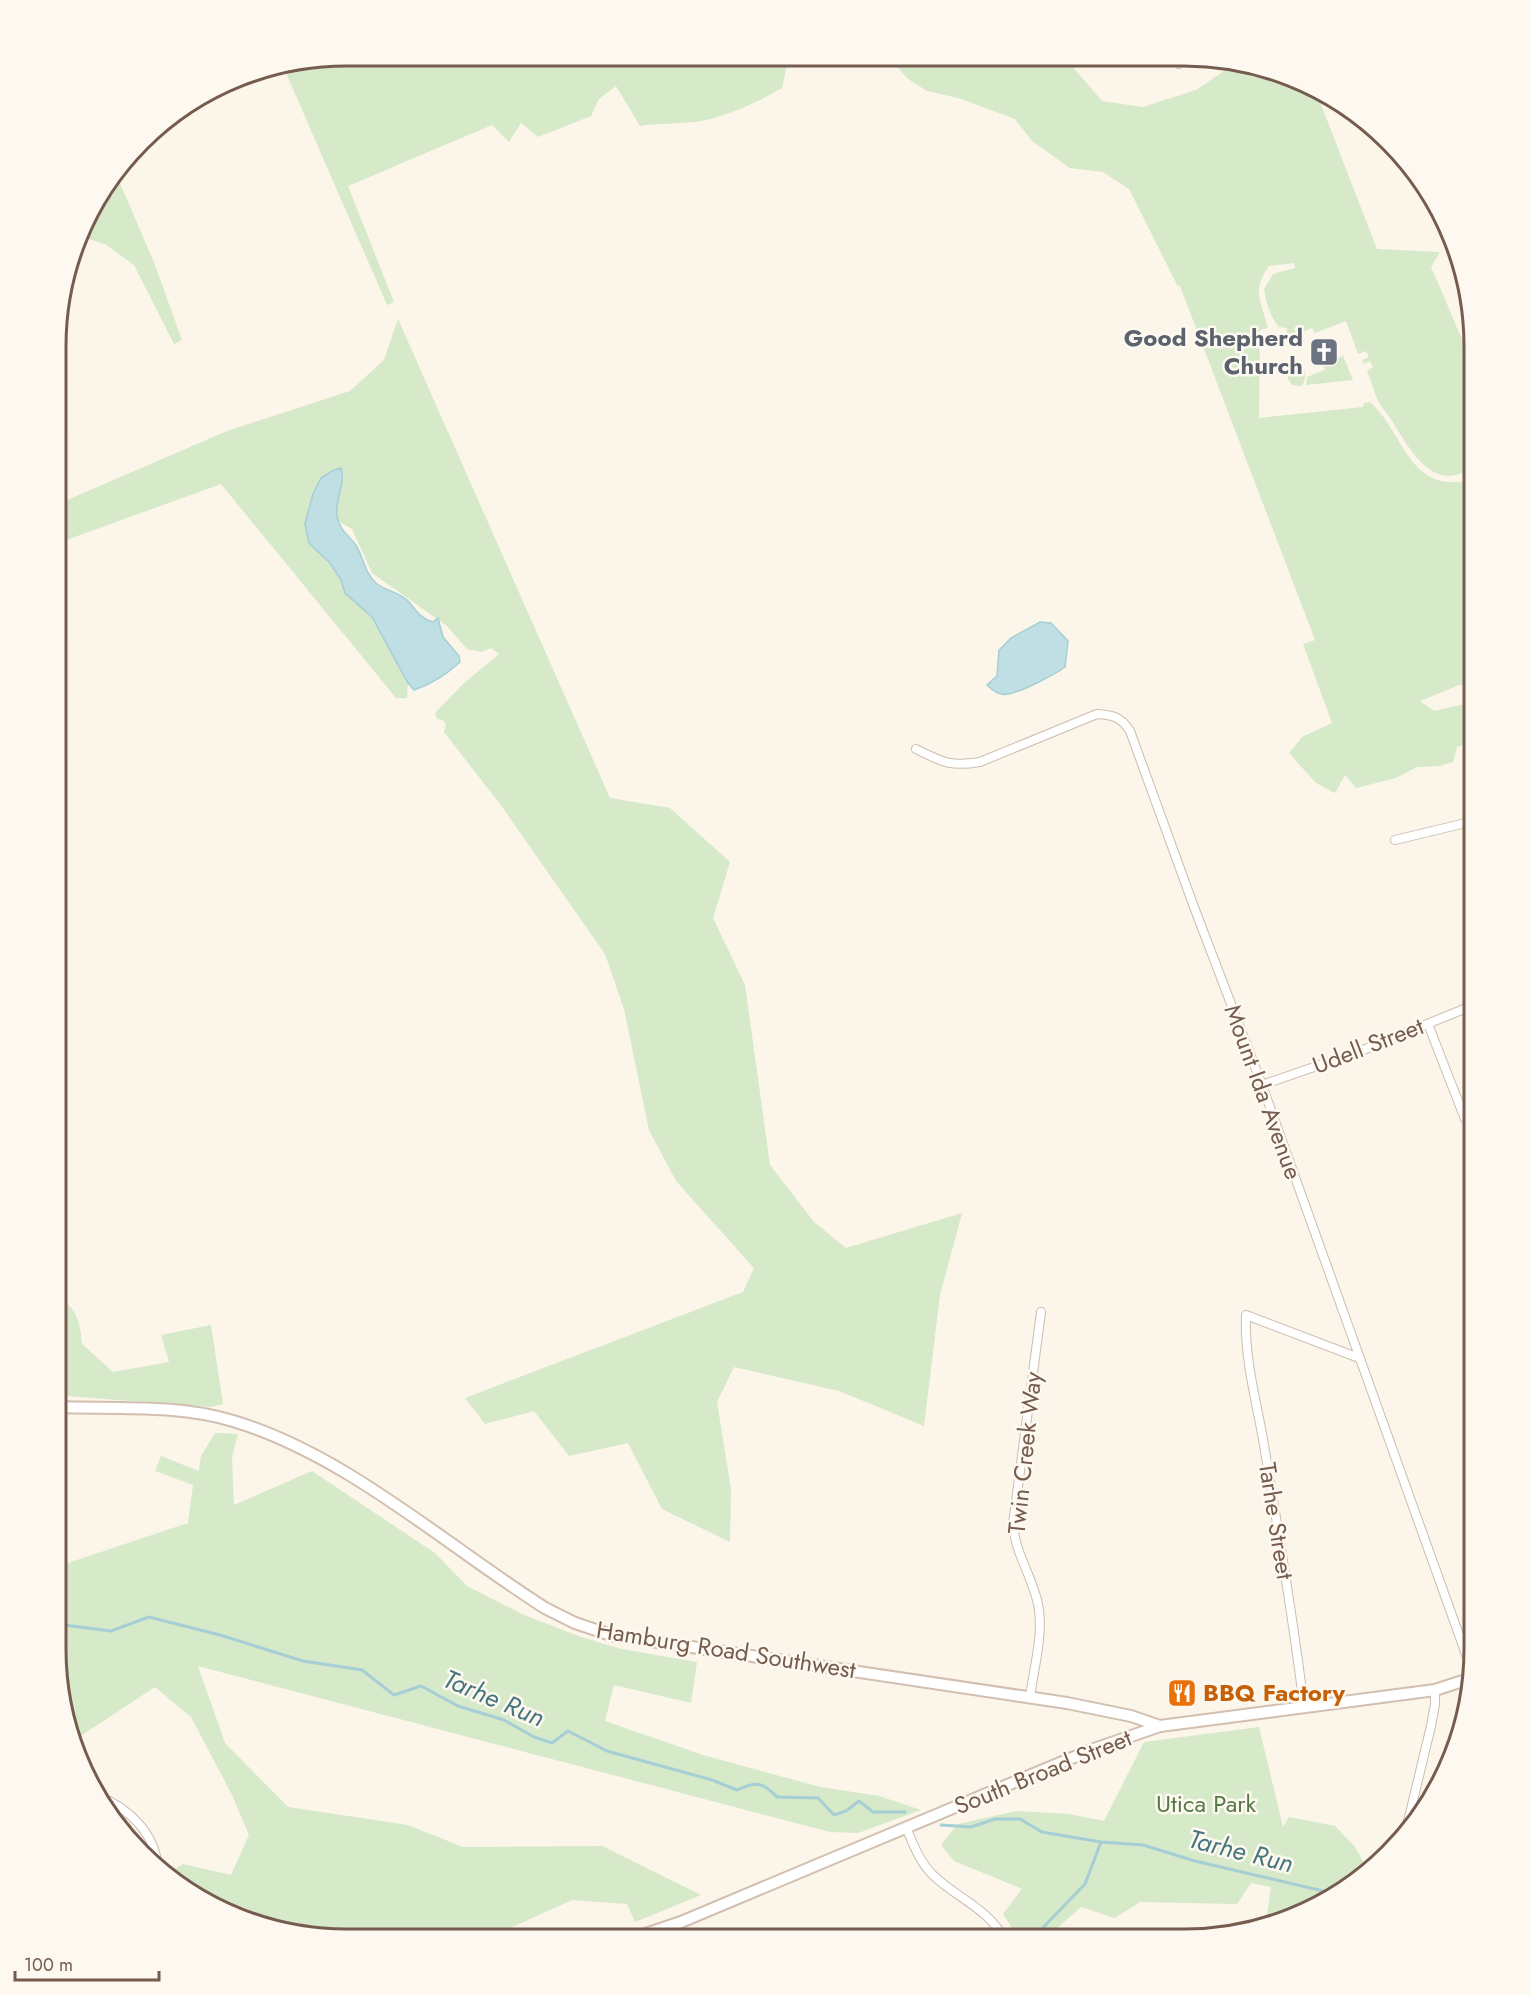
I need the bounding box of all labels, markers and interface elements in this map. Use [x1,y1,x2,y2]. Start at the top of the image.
place label: Good Shepherd Church [1124,320,1303,383]
church icon: Good Shepherd Church [1308,336,1340,368]
street label: Mount Ida Avenue [1216,999,1311,1184]
street label: Udell Street [1307,1008,1429,1083]
street label: Twin Creek Way [999,1370,1050,1536]
street label: Tarhe Street [1250,1460,1303,1582]
street label: Hamburg Road Southwest [594,1612,859,1687]
water label: Tarhe Run [437,1660,551,1736]
place label: BBQ Factory [1203,1675,1346,1710]
restaurant icon: BBQ Factory [1166,1677,1198,1709]
street label: South Broad Street [949,1720,1137,1823]
park label: Utica Park [1156,1786,1256,1821]
water label: Tarhe Run [1185,1820,1297,1882]
scale bar [15,1944,159,1982]
text: 100 m [24,1952,73,1978]

